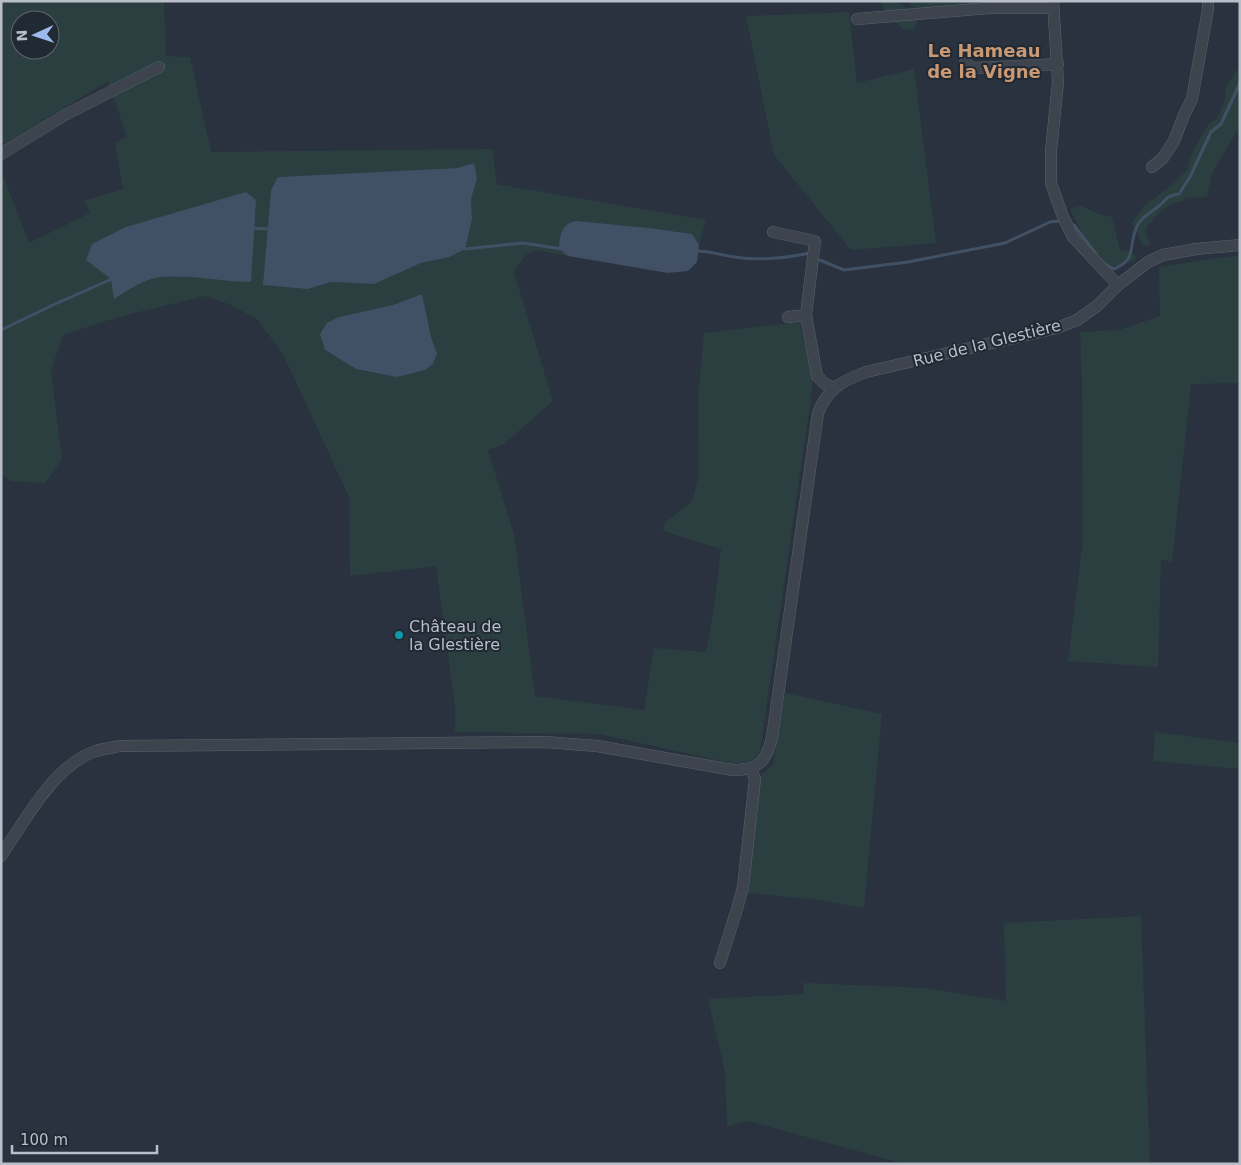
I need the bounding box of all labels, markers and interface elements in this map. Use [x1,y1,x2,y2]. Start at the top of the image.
north arrow [10,10,60,60]
text: N [14,29,30,42]
district label: Le Hameau de la Vigne [927,40,1041,82]
street label: Rue de la Glestière [911,315,1063,371]
place label: Château de la Glestière [409,617,501,654]
marker: Château de la Glestière [393,629,405,641]
scale bar [12,1122,158,1154]
text: 100 m [20,1131,68,1149]

